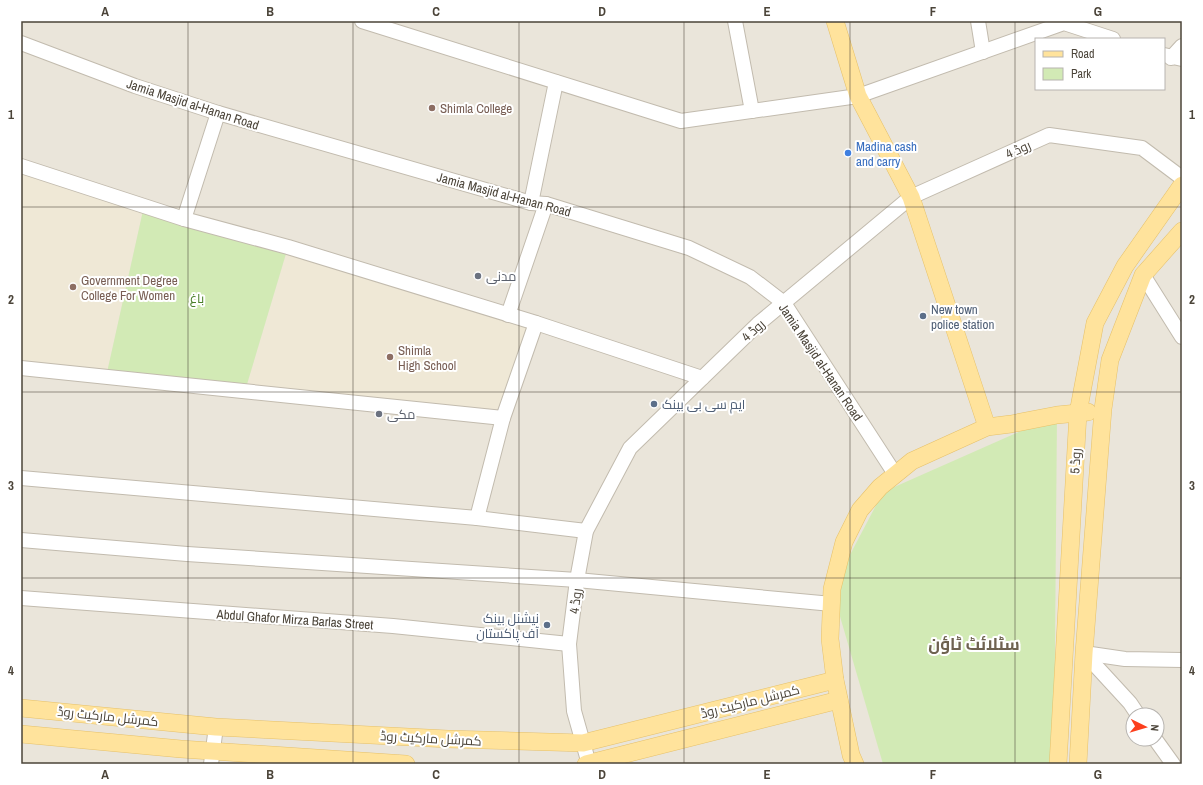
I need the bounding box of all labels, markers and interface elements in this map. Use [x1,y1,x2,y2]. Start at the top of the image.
text: A [101,3,109,20]
text: B [266,3,274,20]
text: C [432,3,440,20]
text: D [598,3,606,20]
text: E [763,3,771,20]
text: F [930,3,937,20]
text: G [1094,3,1102,20]
legend [1035,38,1165,90]
text: Road [1071,46,1095,62]
text: Park [1071,66,1091,82]
street label: Jamia Masjid al-Hanan Road [125,75,261,134]
place label: Shimla College [440,100,512,117]
marker: Shimla College [427,103,437,113]
text: 1 [8,106,14,123]
text: 1 [1189,106,1195,123]
street label: روڈ 4 [1003,136,1033,162]
place label: Madina cash and carry [856,138,917,170]
marker: Madina cash and carry [843,148,853,158]
street label: Jamia Masjid al-Hanan Road [435,168,573,221]
place label: مدنی [486,268,516,285]
marker: مدنی [473,271,483,281]
place label: Government Degree College For Women [81,272,178,304]
marker: Government Degree College For Women [68,282,78,292]
park label: باغ [190,290,204,307]
text: 2 [8,291,14,308]
text: 2 [1189,291,1195,308]
street label: Jamia Masjid al-Hanan Road [775,300,866,424]
place label: New town police station [931,301,994,333]
marker: New town police station [918,311,928,321]
street label: روڈ 4 [738,315,769,345]
place label: Shimla High School [398,342,456,374]
marker: Shimla High School [385,352,395,362]
place label: ایم سی بی بینک [662,396,745,414]
marker: ایم سی بی بینک [649,399,659,409]
place label: مکی [387,406,415,423]
marker: مکی [374,409,384,419]
street label: روڈ 5 [1066,448,1085,474]
text: 3 [8,477,14,494]
text: 3 [1189,477,1195,494]
street label: روڈ 4 [565,587,585,615]
street label: Abdul Ghafor Mirza Barlas Street [215,605,374,633]
place label: نیشنل بینک آف پاکستان [476,610,539,643]
marker: نیشنل بینک آف پاکستان [542,620,552,630]
district label: سٹلائٹ ٹاؤن [928,632,1020,655]
text: 4 [8,662,14,679]
text: 4 [1189,662,1195,679]
street label: کمرشل مارکیٹ روڈ [699,681,801,722]
street label: کمرشل مارکیٹ روڈ [57,703,159,730]
north arrow [1125,707,1165,747]
text: N [1148,724,1162,732]
street label: کمرشل مارکیٹ روڈ [380,727,482,750]
text: A [101,766,109,783]
text: B [266,766,274,783]
text: C [432,766,440,783]
text: D [598,766,606,783]
text: E [763,766,771,783]
text: F [930,766,937,783]
text: G [1094,766,1102,783]

